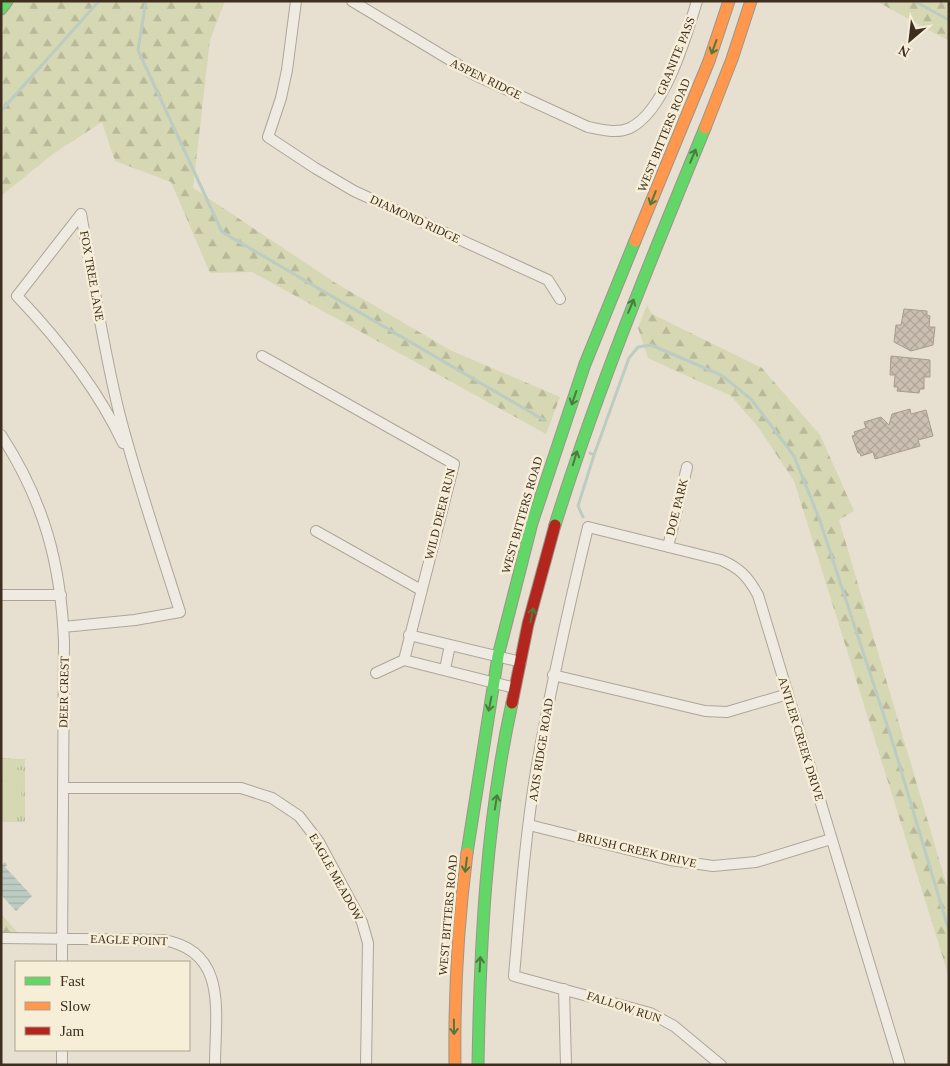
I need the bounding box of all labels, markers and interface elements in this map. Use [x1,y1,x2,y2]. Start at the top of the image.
street label: GRANITE PASS [654,15,698,97]
north arrow [885,15,935,65]
one-way arrow [708,39,718,55]
text: N [896,42,912,60]
street label: ASPEN RIDGE [448,56,524,102]
street label: WEST BITTERS ROAD [635,76,693,194]
one-way arrow [690,148,699,163]
one-way arrow [647,190,657,205]
street label: DIAMOND RIDGE [368,192,462,246]
street label: FOX TREE LANE [77,230,107,322]
one-way arrow [627,299,636,314]
one-way arrow [568,390,578,406]
one-way arrow [571,451,580,467]
street label: WEST BITTERS ROAD [499,455,546,575]
street label: WILD DEER RUN [422,466,458,561]
street label: DOE PARK [663,477,691,537]
one-way arrow [528,607,537,623]
street label: DEER CREST [56,655,72,728]
street label: ANTLER CREEK DRIVE [775,675,827,803]
one-way arrow [485,696,494,712]
street label: AXIS RIDGE ROAD [526,697,556,803]
one-way arrow [491,794,501,810]
street label: BRUSH CREEK DRIVE [576,829,698,871]
street label: EAGLE MEADOW [306,831,366,924]
street label: WEST BITTERS ROAD [436,854,460,976]
one-way arrow [461,857,471,873]
street label: EAGLE POINT [90,932,169,948]
one-way arrow [475,956,484,972]
legend [15,961,190,1051]
text: Fast [60,973,86,989]
street label: FALLOW RUN [585,988,663,1026]
text: Slow [60,998,91,1014]
one-way arrow [449,1018,459,1034]
text: Jam [60,1023,84,1039]

